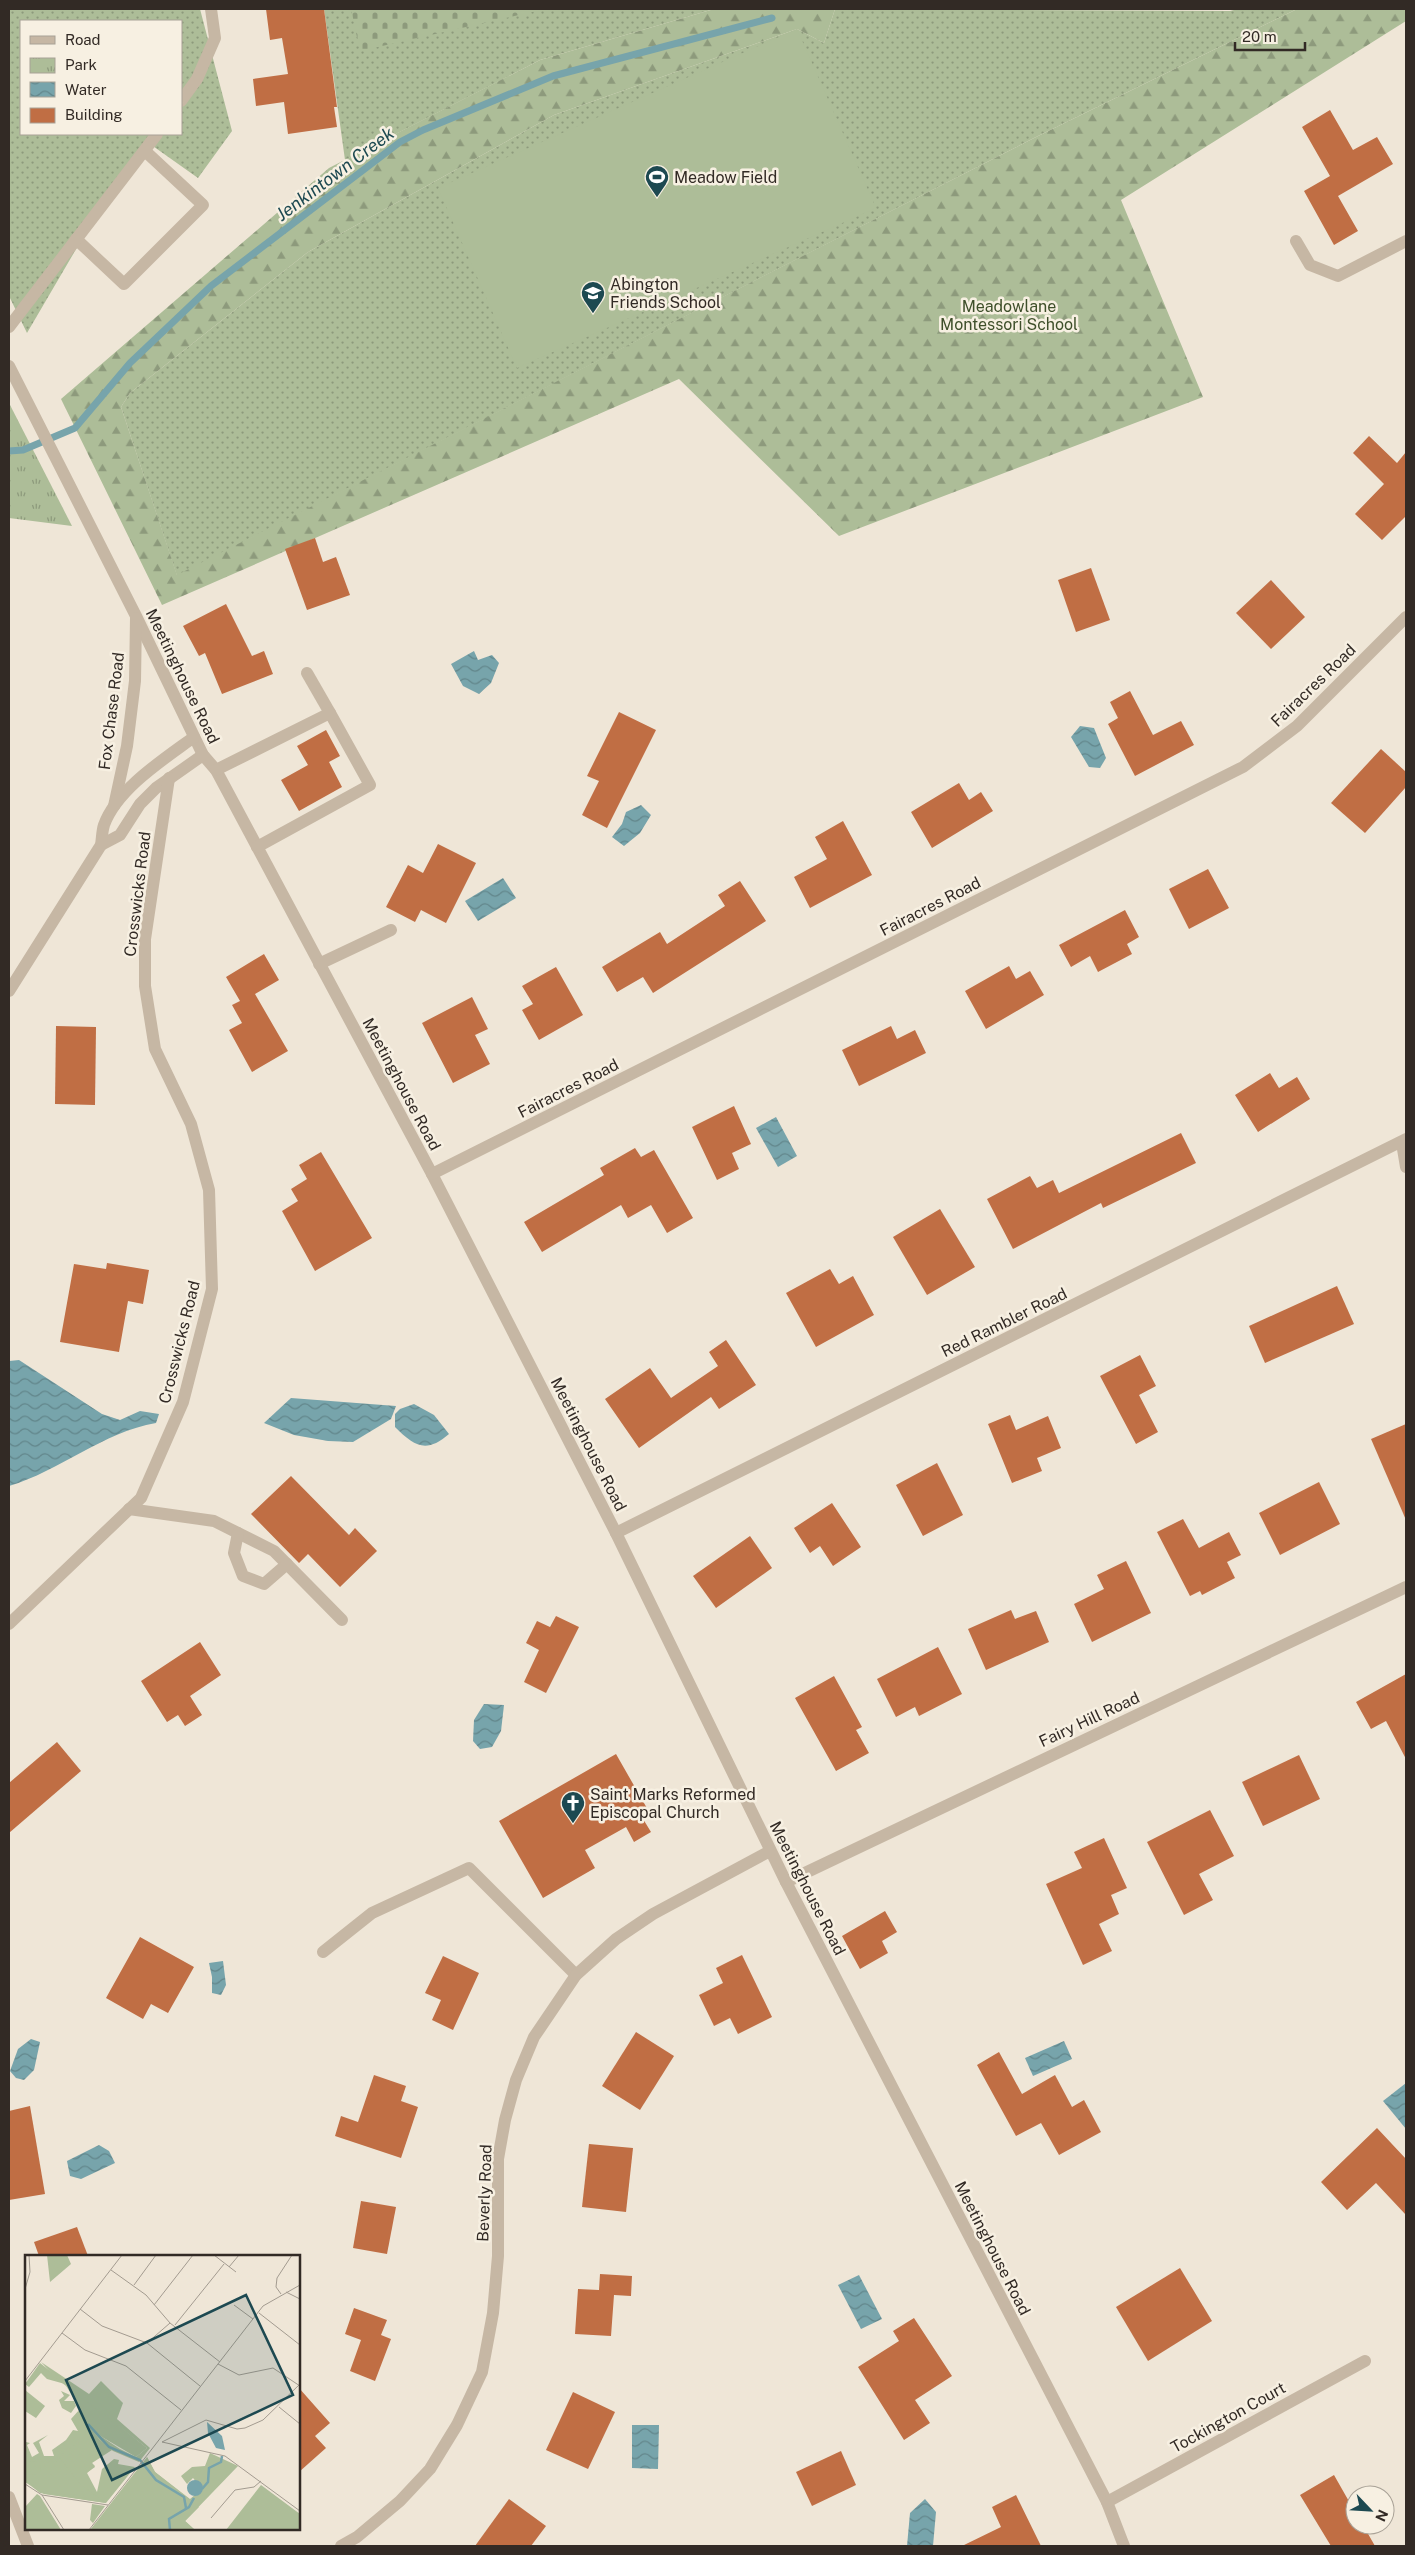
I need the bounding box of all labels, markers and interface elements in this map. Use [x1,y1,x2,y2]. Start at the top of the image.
legend [20,20,182,135]
scale bar [1235,20,1305,52]
text: 20 m [1242,28,1277,45]
text: Road [65,31,101,48]
text: Park [65,56,97,73]
text: Water [65,81,107,98]
text: Building [65,106,123,123]
water label: Jenkintown Creek [271,122,398,225]
sports icon: Meadow Field [644,164,670,198]
place label: Meadow Field [674,168,777,187]
place label: Abington Friends School [610,275,721,312]
school or university icon: Abington Friends School [580,280,606,314]
park label: Meadowlane Montessori School [940,297,1078,334]
street label: Meetinghouse Road [142,606,223,747]
street label: Fairacres Road [1267,640,1360,731]
street label: Fox Chase Road [95,651,128,771]
street label: Crosswicks Road [120,830,155,958]
street label: Fairacres Road [877,873,984,940]
street label: Meetinghouse Road [359,1015,445,1154]
street label: Fairacres Road [515,1055,622,1122]
street label: Crosswicks Road [155,1279,204,1406]
street label: Red Rambler Road [938,1284,1070,1361]
street label: Meetinghouse Road [547,1374,631,1514]
street label: Fairy Hill Road [1036,1688,1142,1751]
place label: Saint Marks Reformed Episcopal Church [590,1785,756,1822]
church icon: Saint Marks Reformed Episcopal Church [560,1790,586,1824]
street label: Meetinghouse Road [766,1818,850,1958]
street label: Beverly Road [473,2144,496,2242]
street label: Meetinghouse Road [951,2178,1035,2318]
inset map [25,2255,300,2530]
street label: Tockington Court [1168,2378,1289,2457]
north arrow [1345,2485,1395,2535]
text: N [1372,2507,1391,2524]

